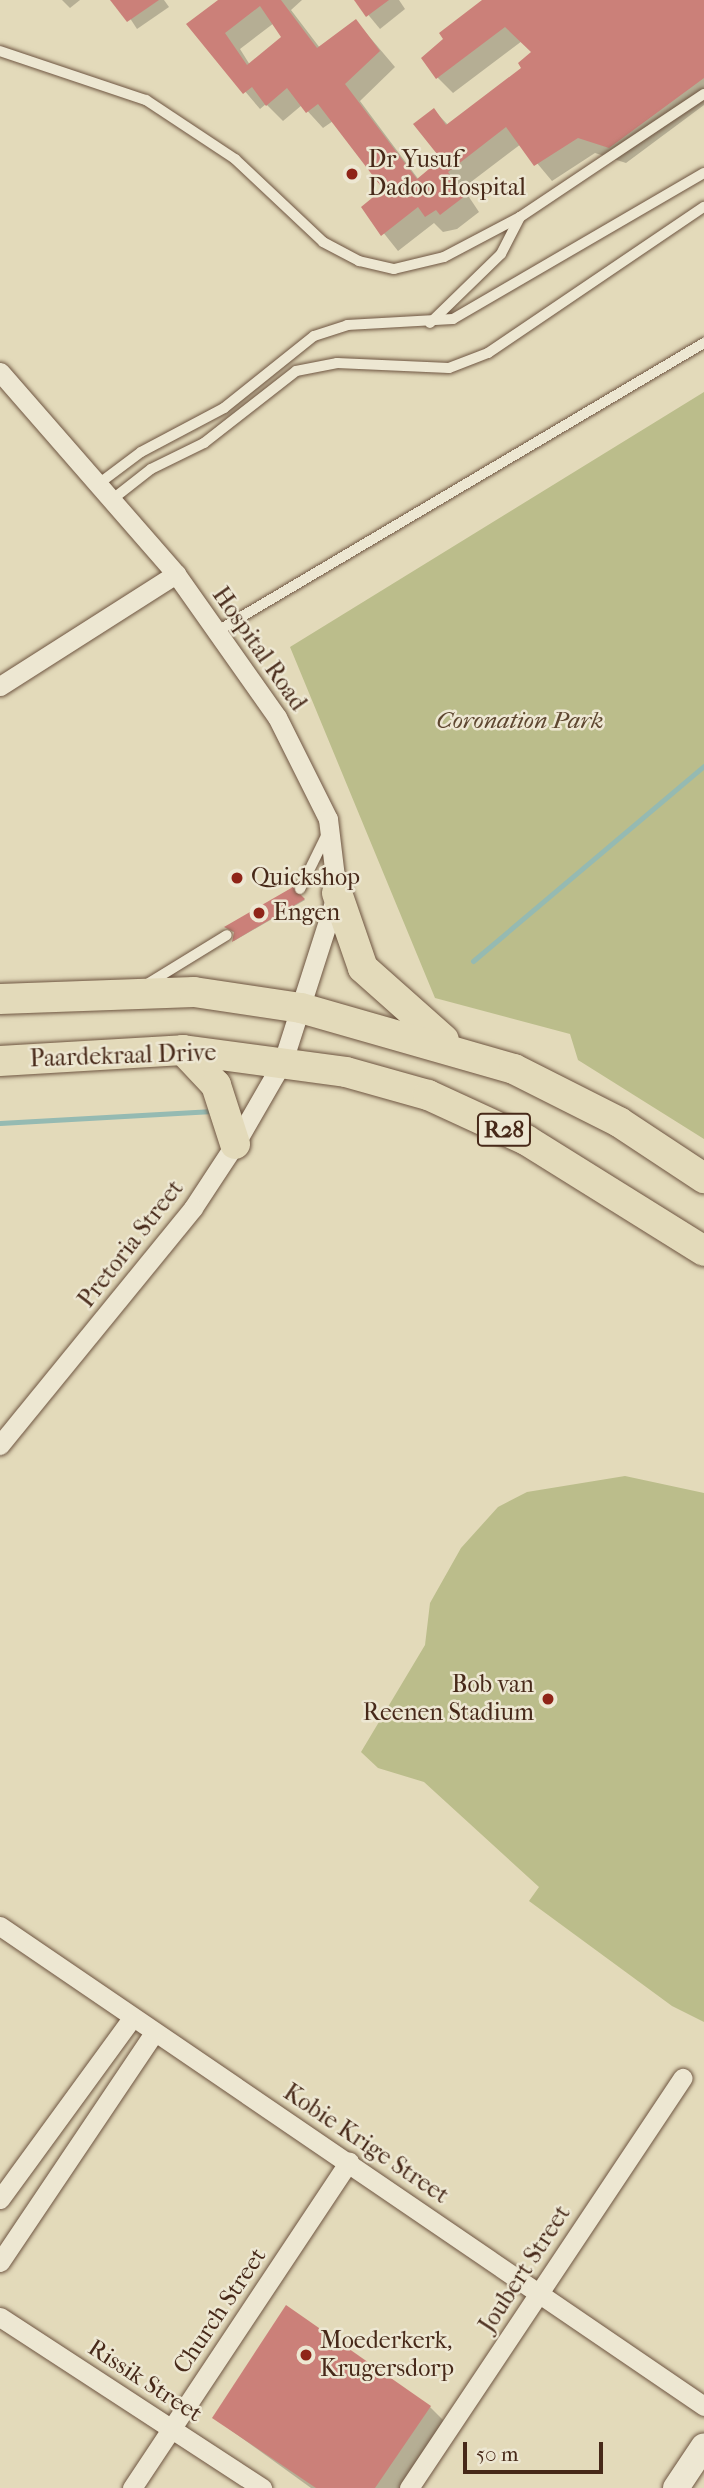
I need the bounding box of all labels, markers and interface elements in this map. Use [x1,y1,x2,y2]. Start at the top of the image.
place label: Dr Yusuf Dadoo Hospital [368,146,526,202]
marker: Dr Yusuf Dadoo Hospital [342,164,362,184]
street label: Hospital Road [206,582,312,716]
park label: Coronation Park [436,707,604,735]
place label: Quickshop [251,864,360,892]
marker: Quickshop [229,870,245,886]
place label: Engen [273,899,340,927]
marker: Engen [251,905,267,921]
street label: Paardekraal Drive [29,1038,217,1074]
road number: R28 [476,1110,532,1149]
street label: Pretoria Street [72,1175,190,1313]
place label: Bob van Reenen Stadium [363,1671,534,1727]
marker: Bob van Reenen Stadium [540,1691,556,1707]
street label: Kobie Krige Street [278,2078,454,2210]
street label: Joubert Street [473,2200,577,2338]
street label: Church Street [167,2243,273,2379]
place label: Moederkerk, Krugersdorp [320,2327,454,2383]
street label: Rissik Street [83,2333,207,2429]
marker: Moederkerk, Krugersdorp [298,2347,314,2363]
scale bar [466,2428,606,2472]
text: 50 m [476,2442,519,2466]

